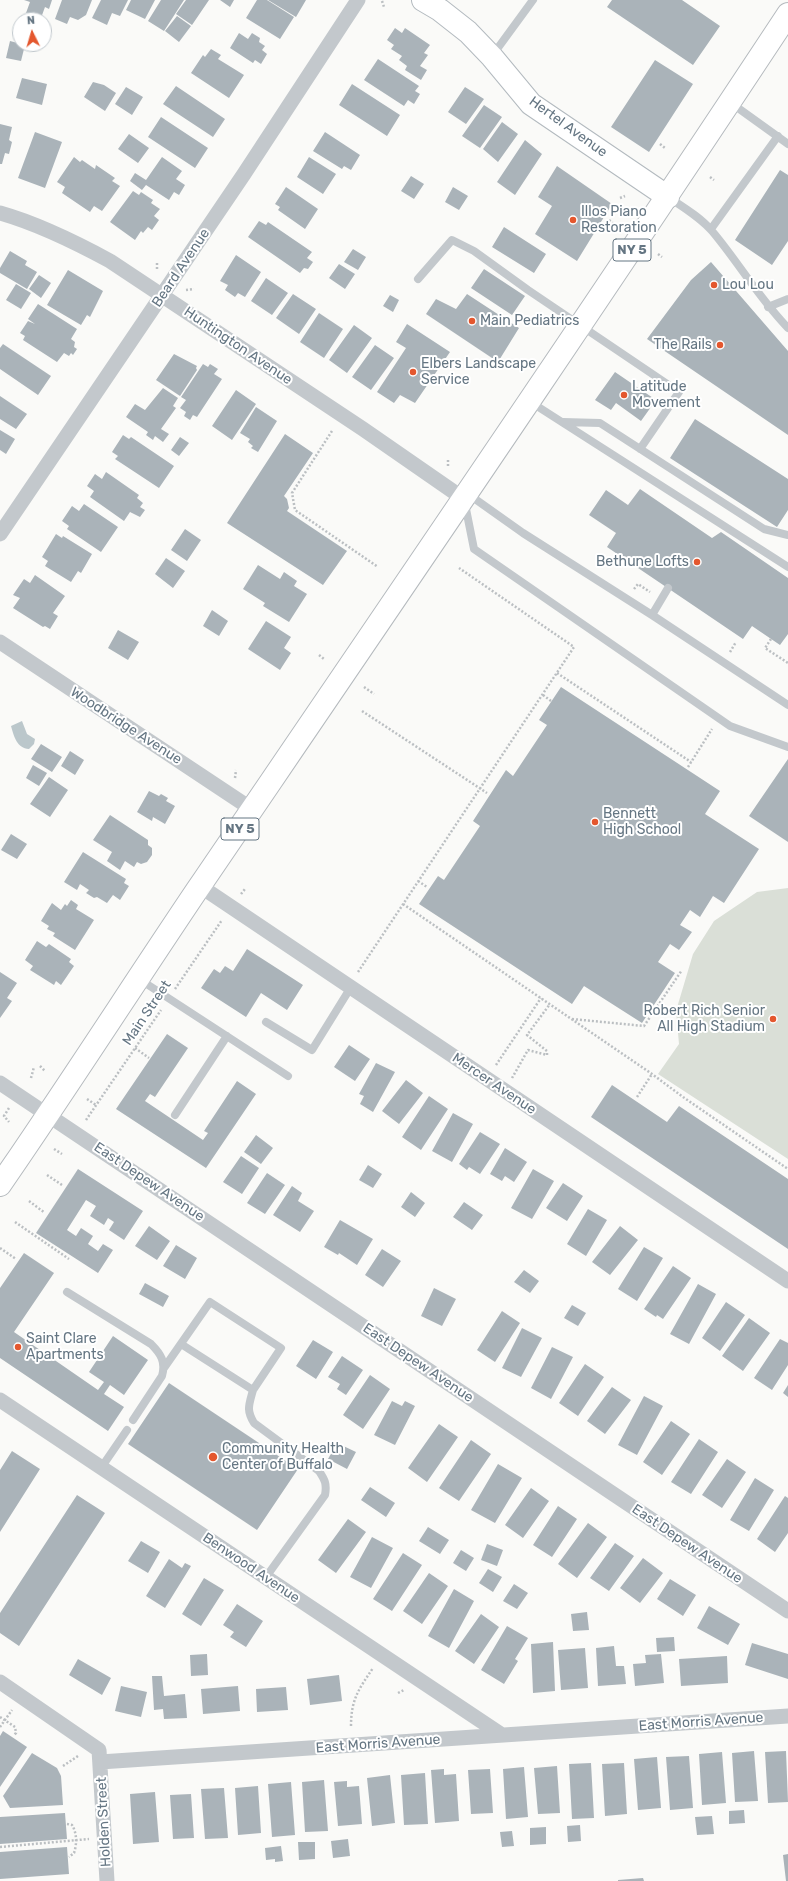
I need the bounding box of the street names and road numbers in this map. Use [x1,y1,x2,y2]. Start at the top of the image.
street label: Hertel Avenue [526,93,610,161]
street label: Beard Avenue [149,226,213,310]
road number: NY 5 [613,239,651,261]
street label: Huntington Avenue [181,304,295,388]
street label: Woodbridge Avenue [67,684,185,768]
road number: NY 5 [221,818,259,840]
street label: Main Street [119,977,175,1049]
street label: Mercer Avenue [449,1050,539,1118]
street label: East Depew Avenue [91,1139,207,1225]
street label: East Depew Avenue [360,1320,476,1406]
street label: East Depew Avenue [629,1501,745,1587]
street label: Benwood Avenue [199,1529,303,1607]
street label: East Morris Avenue [638,1709,764,1735]
street label: East Morris Avenue [315,1731,441,1757]
street label: Holden Street [93,1777,115,1867]

